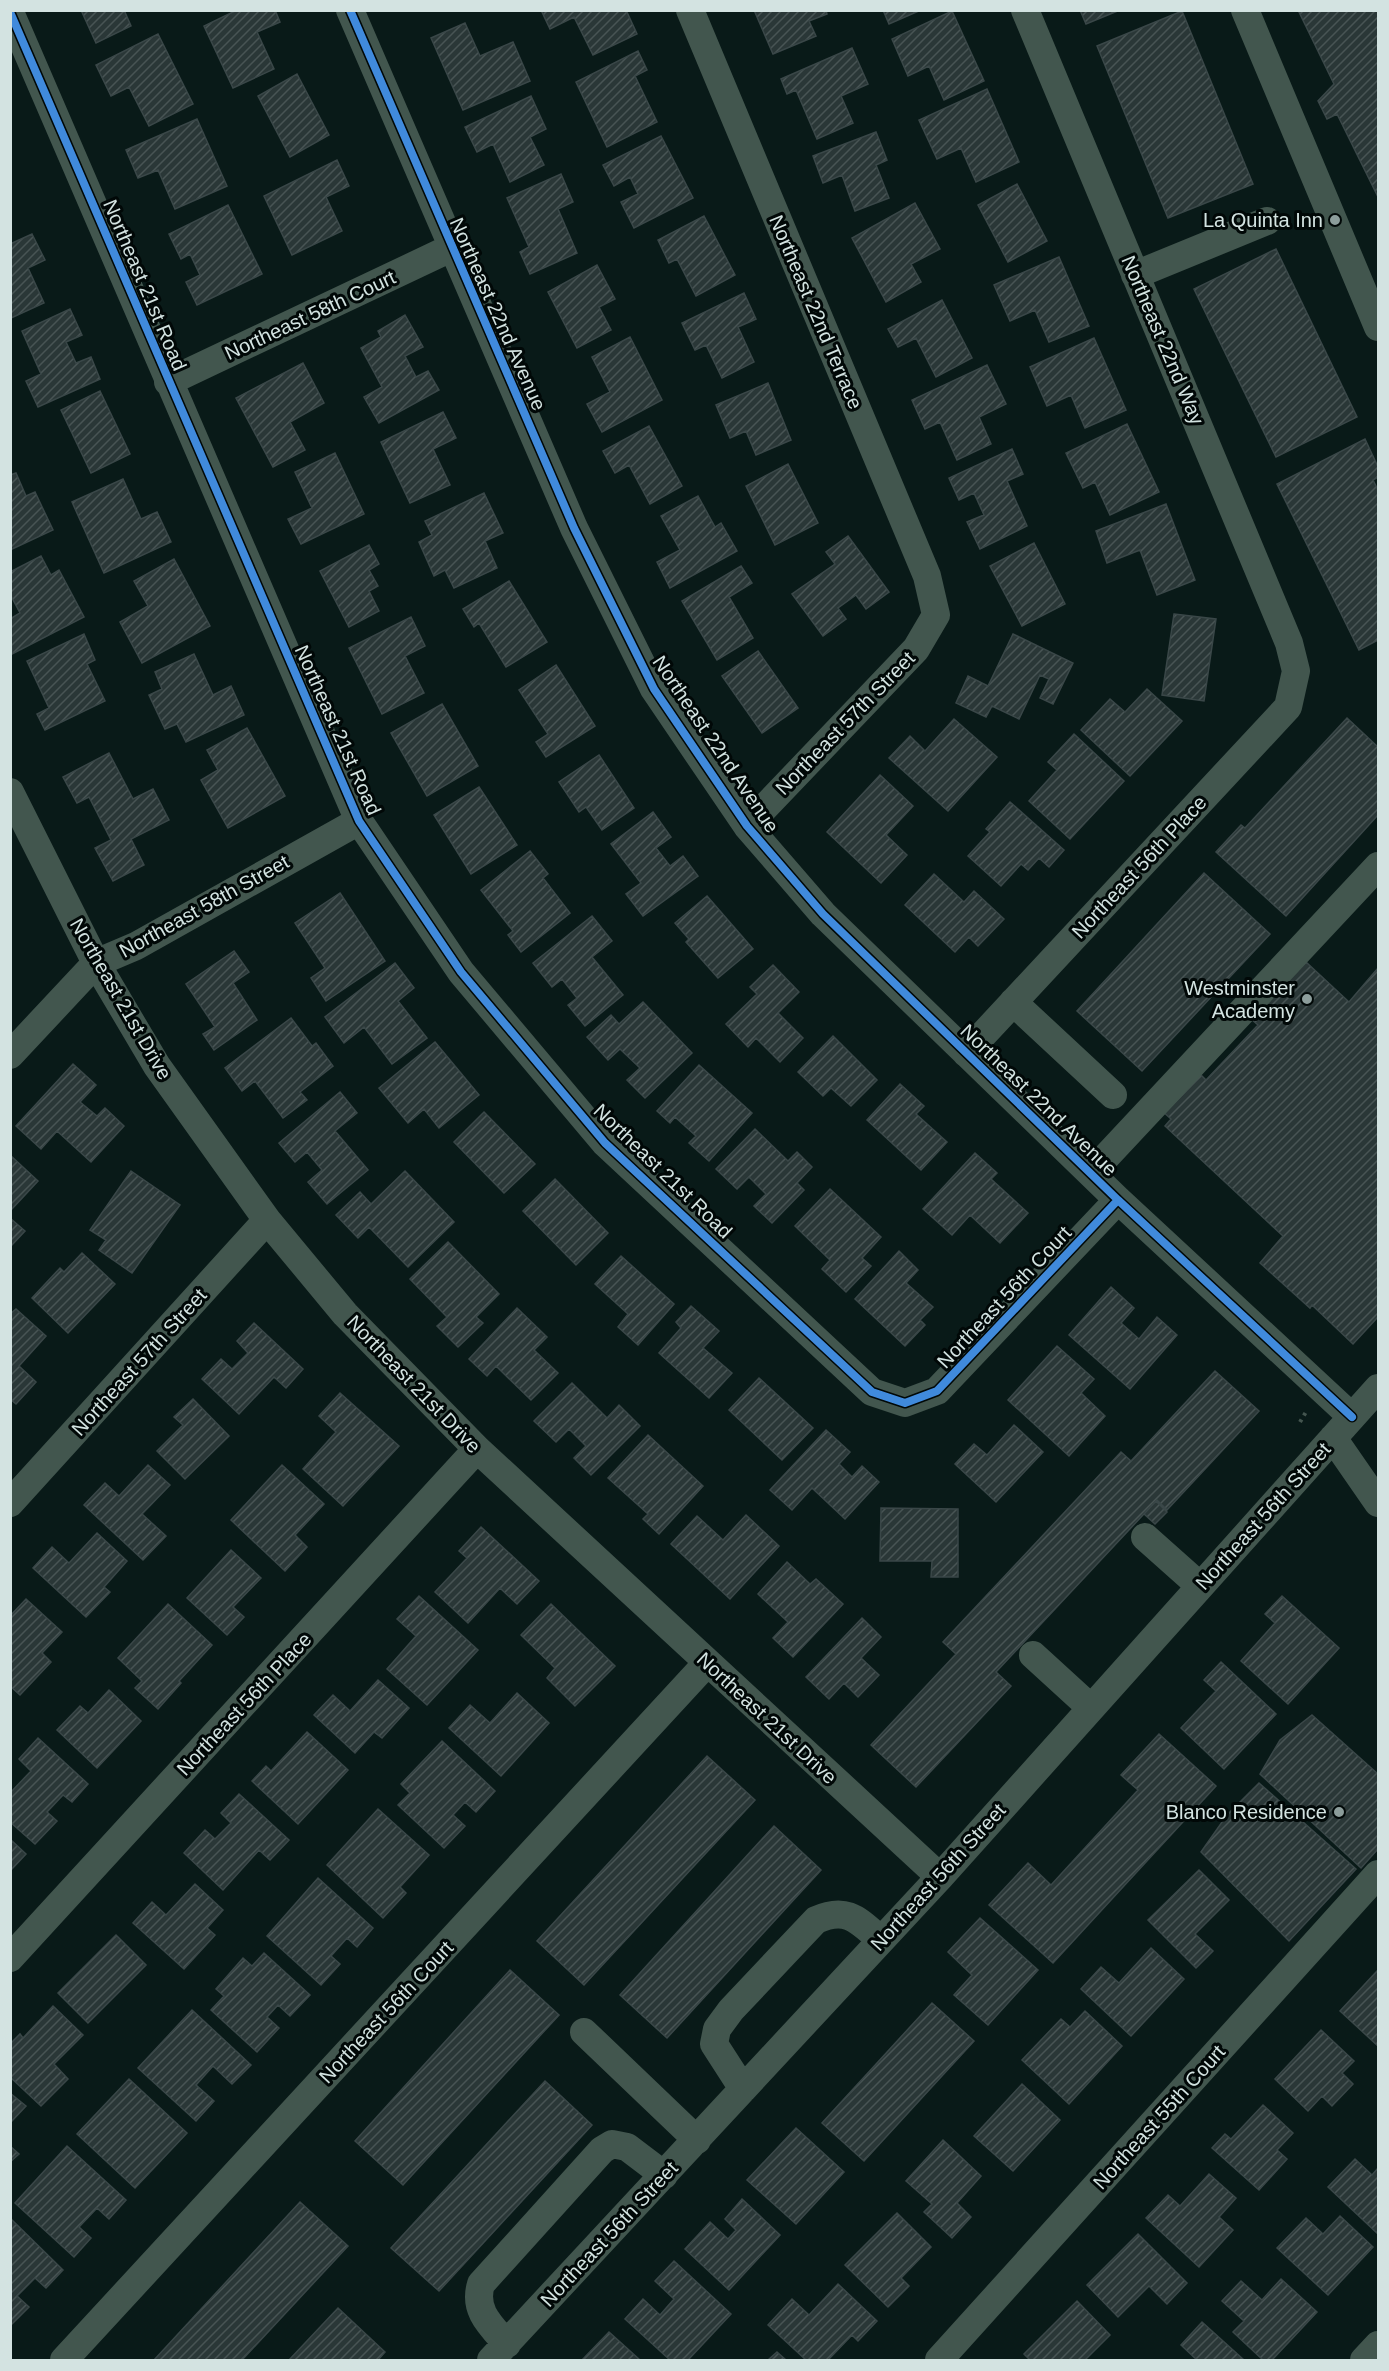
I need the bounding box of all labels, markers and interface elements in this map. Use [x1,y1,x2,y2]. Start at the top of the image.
street label: Northeast 21st Road [99,196,191,374]
place label: La Quinta Inn [1203,209,1323,231]
street label: Northeast 22nd Terrace [765,212,867,412]
marker: La Quinta Inn [1328,213,1342,227]
street label: Northeast 22nd Avenue [446,214,550,414]
street label: Northeast 22nd Way [1117,252,1209,428]
street label: Northeast 58th Court [221,266,399,364]
street label: Northeast 21st Road [291,642,385,818]
street label: Northeast 57th Street [771,647,919,799]
street label: Northeast 22nd Avenue [649,651,783,837]
street label: Northeast 56th Place [1067,791,1211,943]
street label: Northeast 58th Street [116,850,293,962]
street label: Northeast 21st Drive [66,915,176,1083]
place label: Westminster Academy [1184,977,1295,1022]
marker: Westminster Academy [1300,992,1314,1006]
street label: Northeast 22nd Avenue [956,1020,1122,1180]
street label: Northeast 21st Road [589,1099,737,1243]
street label: Northeast 56th Court [933,1221,1076,1372]
street label: Northeast 57th Street [67,1284,211,1440]
street label: Northeast 21st Drive [343,1311,485,1457]
street label: Northeast 56th Street [1191,1438,1335,1594]
street label: Northeast 56th Place [172,1628,316,1780]
street label: Northeast 21st Drive [693,1648,841,1788]
street label: Northeast 56th Street [866,1799,1010,1955]
place label: Blanco Residence [1166,1801,1327,1823]
marker: Blanco Residence [1332,1805,1346,1819]
street label: Northeast 56th Court [315,1936,458,2087]
street label: Northeast 55th Court [1089,2040,1230,2193]
street label: Northeast 56th Street [536,2157,682,2311]

